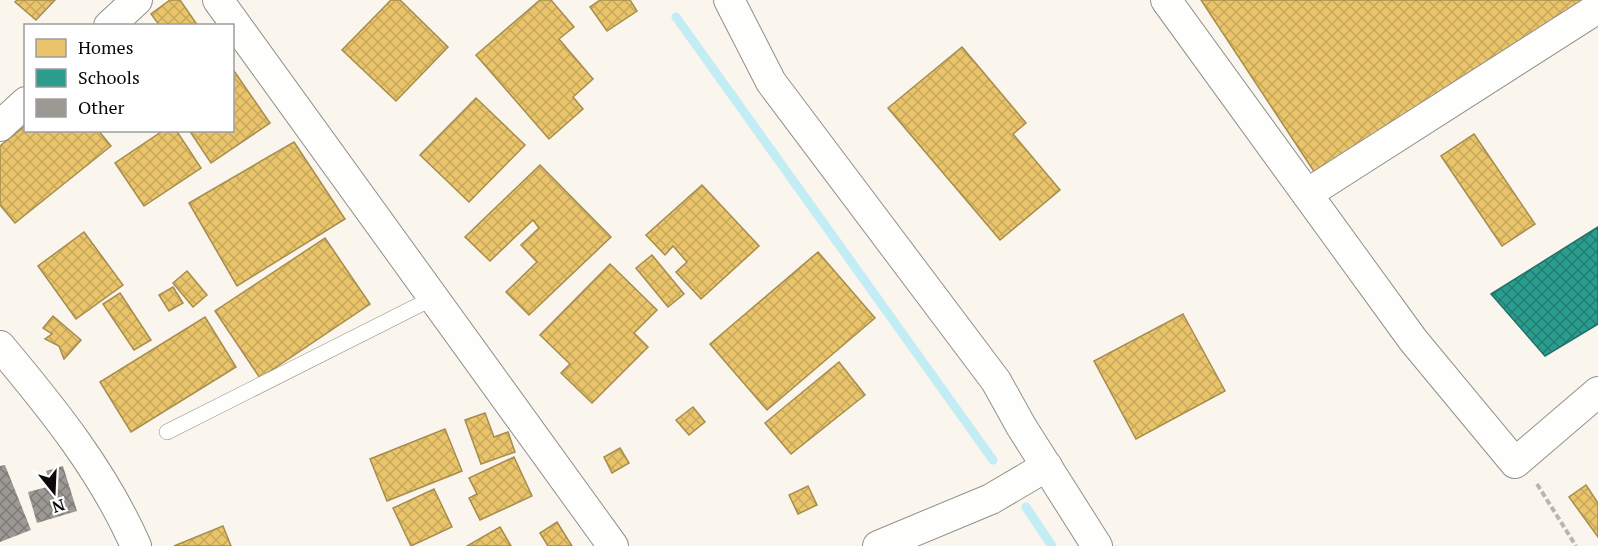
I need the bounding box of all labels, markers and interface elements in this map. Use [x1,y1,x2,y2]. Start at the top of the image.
legend [24,24,234,132]
text: Homes [78,35,133,59]
text: Schools [78,65,140,89]
text: Other [78,95,125,119]
north arrow [24,462,84,522]
text: N [49,494,68,519]

